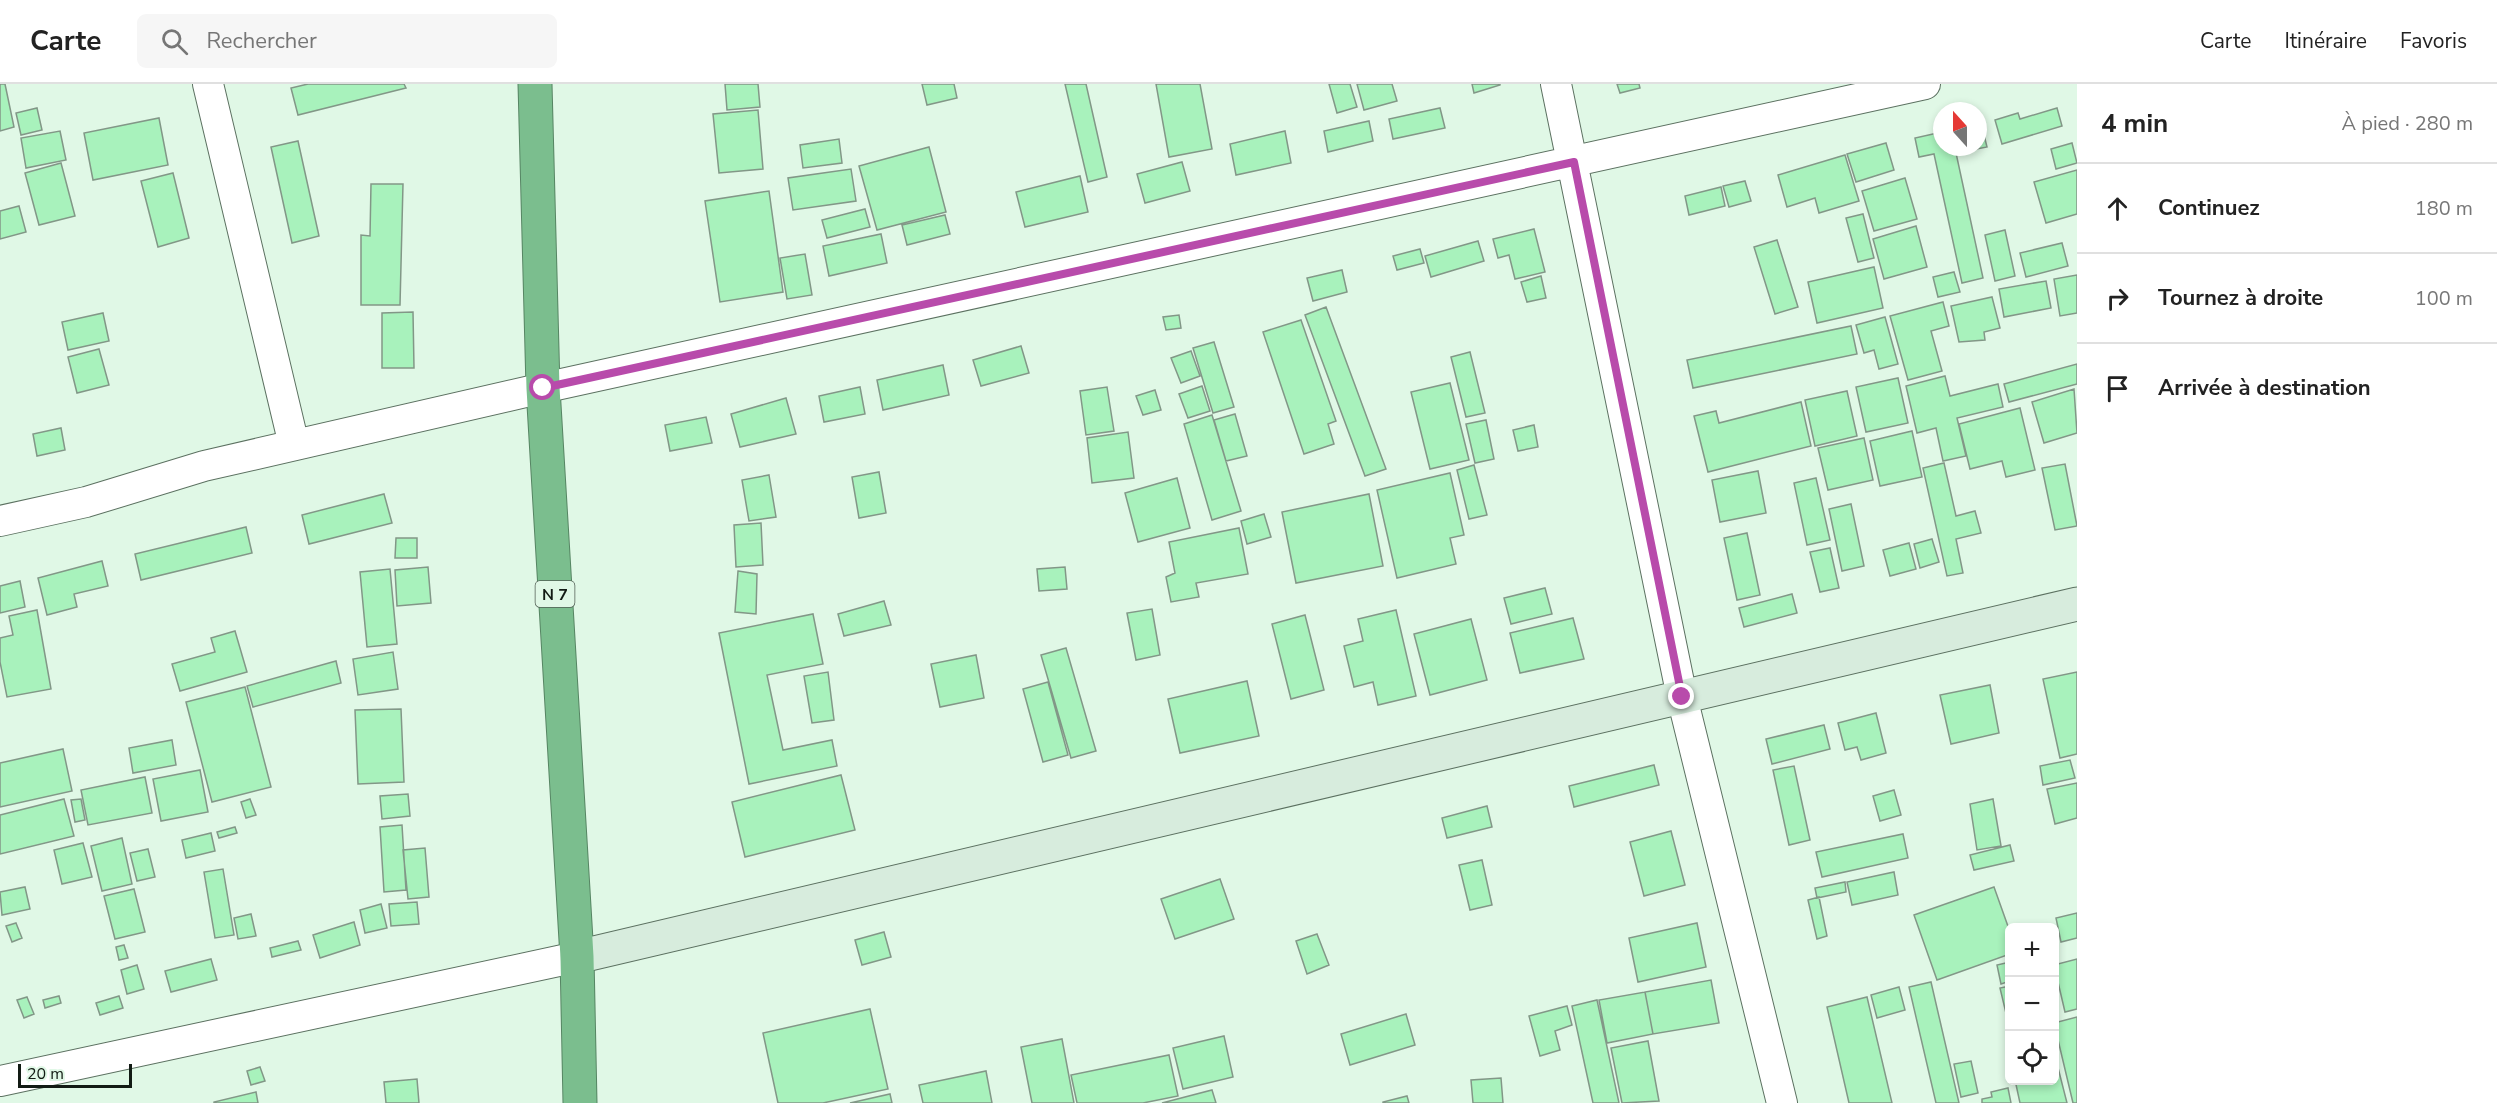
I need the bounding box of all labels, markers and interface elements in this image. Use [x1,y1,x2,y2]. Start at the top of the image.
search box [137,14,557,68]
text: Carte [30,22,101,60]
icon: search [158,25,191,58]
text: Rechercher [206,26,317,56]
text: Carte [2200,27,2251,55]
text: Itinéraire [2284,27,2367,55]
text: Favoris [2400,27,2467,55]
north arrow [1933,102,1987,156]
text: 4 min [2101,106,2168,141]
text: À pied · 280 m [2342,110,2473,137]
icon: ahead [2101,192,2134,225]
text: Continuez [2158,193,2260,223]
text: 180 m [2415,195,2473,222]
icon: right [2101,282,2134,315]
text: Tournez à droite [2158,283,2323,313]
text: 100 m [2415,285,2473,312]
icon: arrive [2101,372,2134,405]
text: Arrivée à destination [2158,373,2371,403]
route start [529,374,555,400]
road number: N 7 [536,581,574,607]
route end [1668,683,1694,709]
map controls [2005,923,2059,1085]
button: + [2005,923,2059,977]
button: − [2005,977,2059,1031]
button: locate [2005,1031,2059,1085]
scale bar [18,1061,132,1088]
text: 20 m [27,1063,64,1085]

